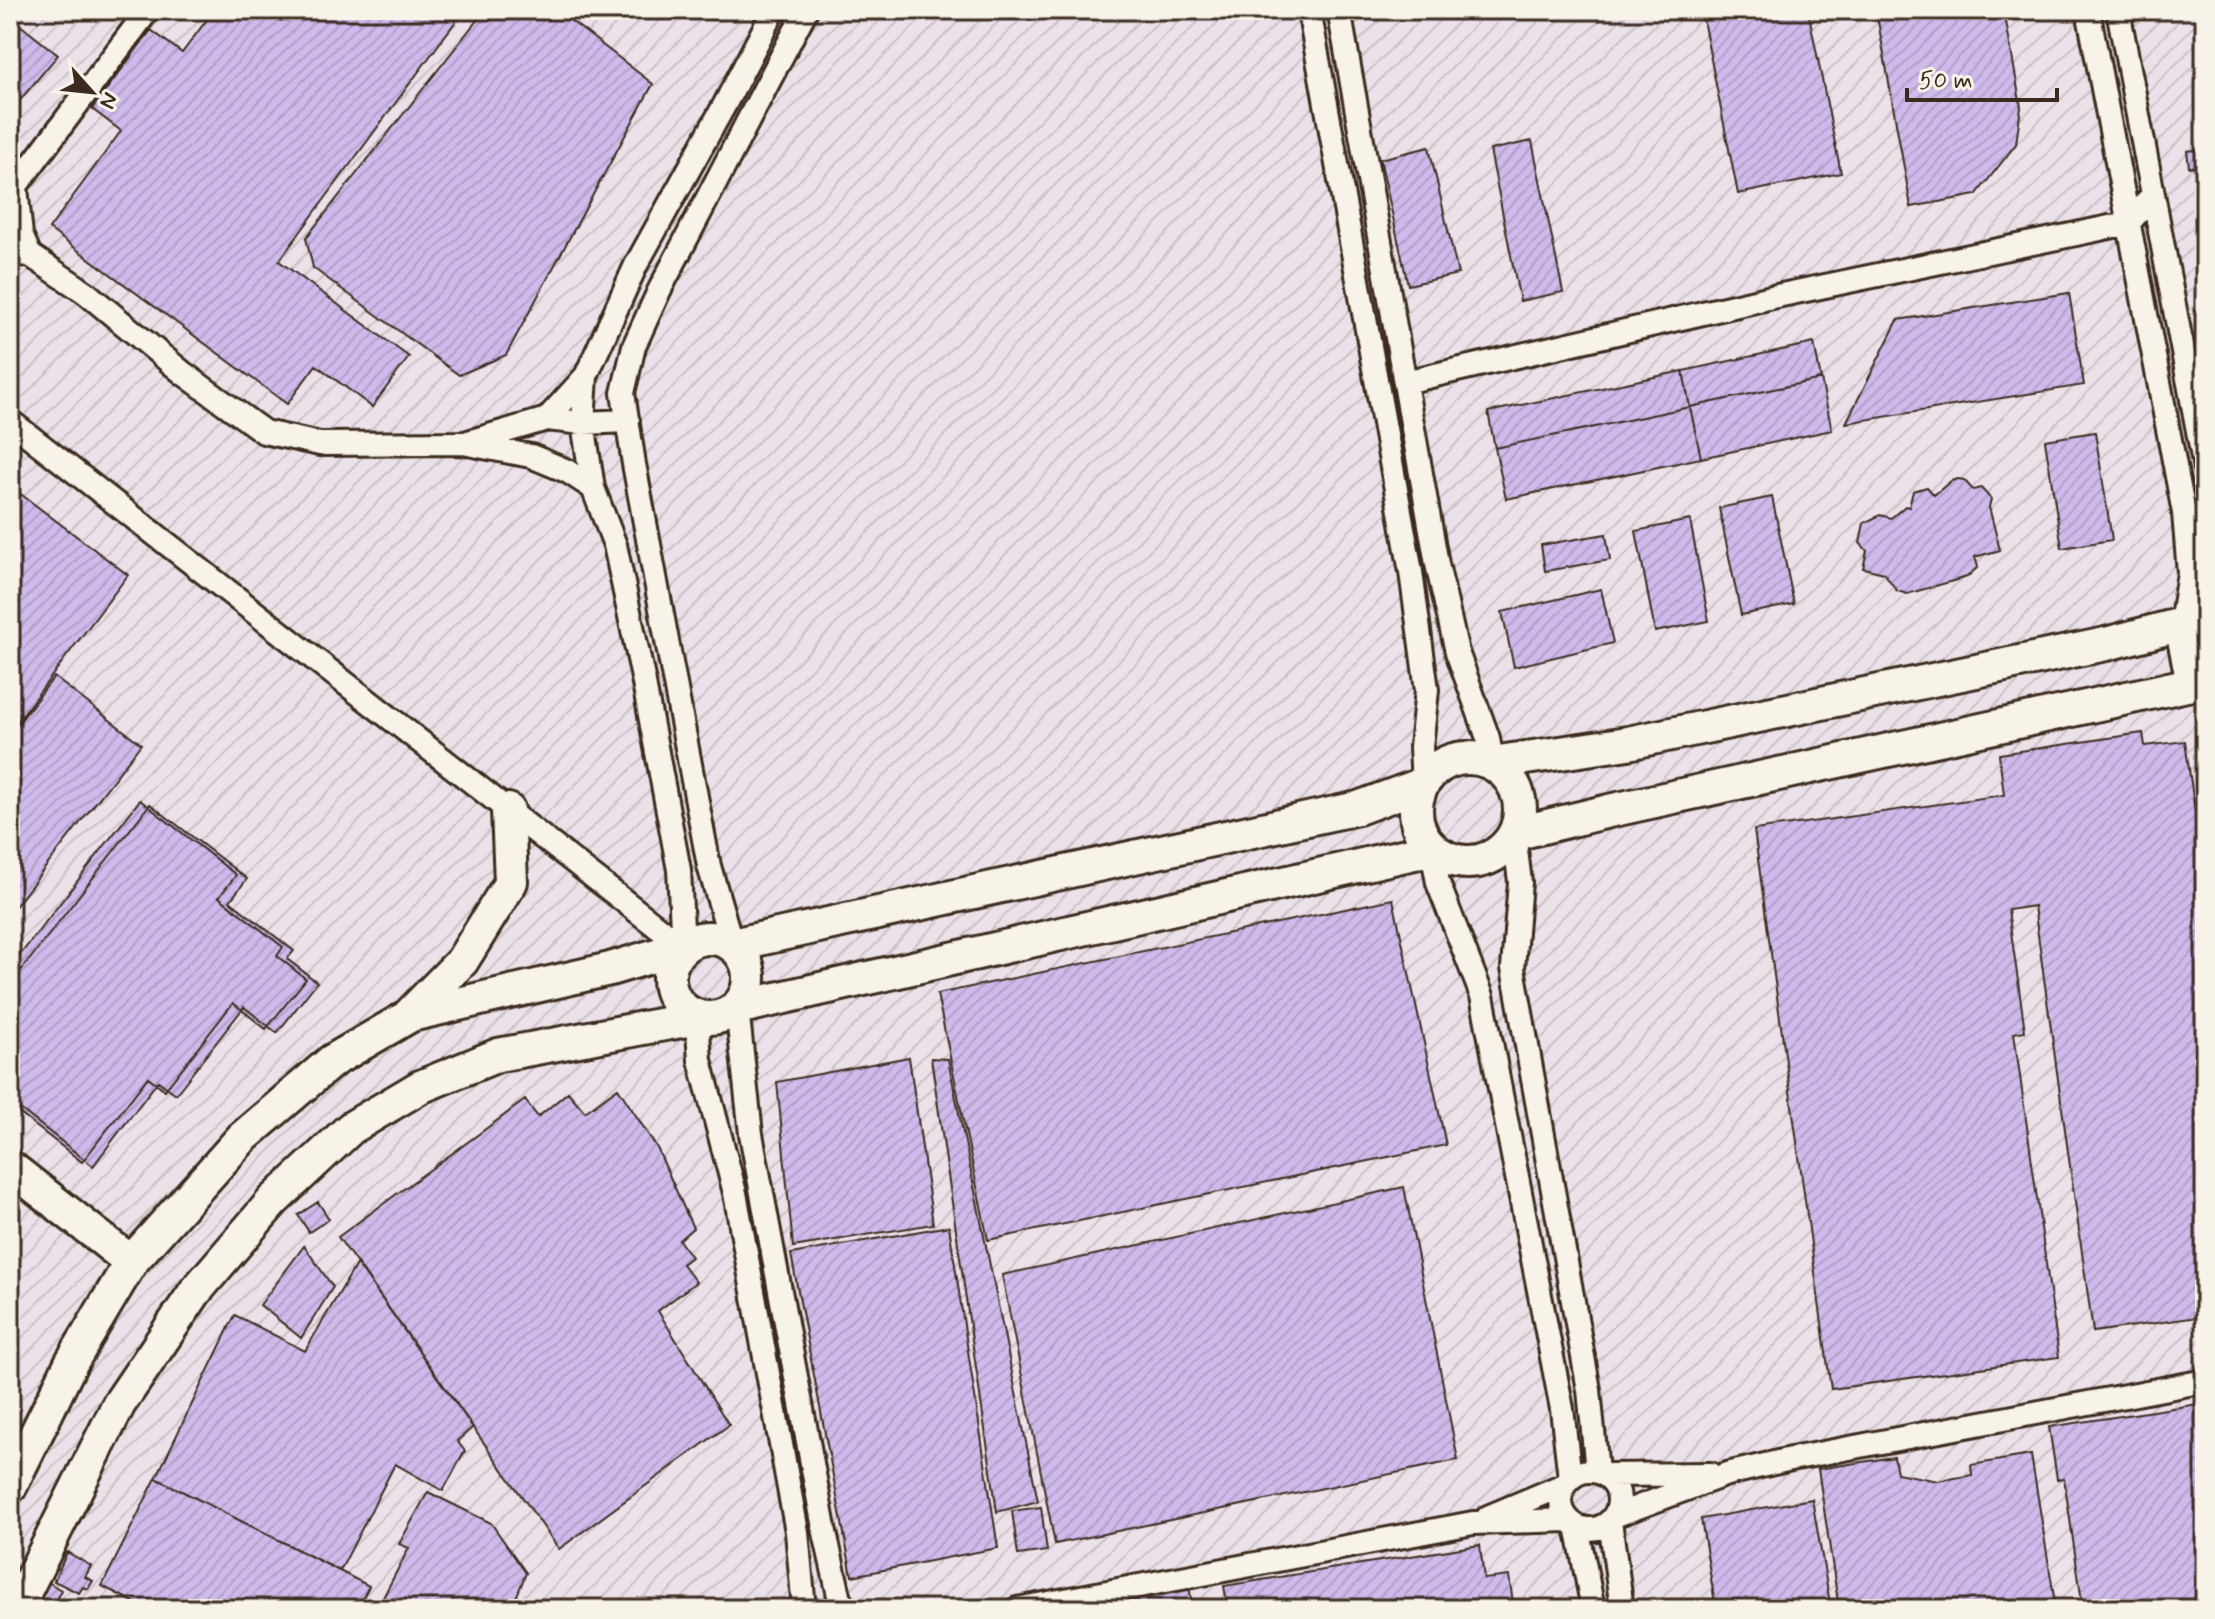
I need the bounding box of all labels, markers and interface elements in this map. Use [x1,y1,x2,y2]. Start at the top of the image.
north arrow [52,52,132,132]
scale bar [1907,52,2057,102]
text: 50 m [1919,66,1973,97]
text: N [92,87,124,113]

